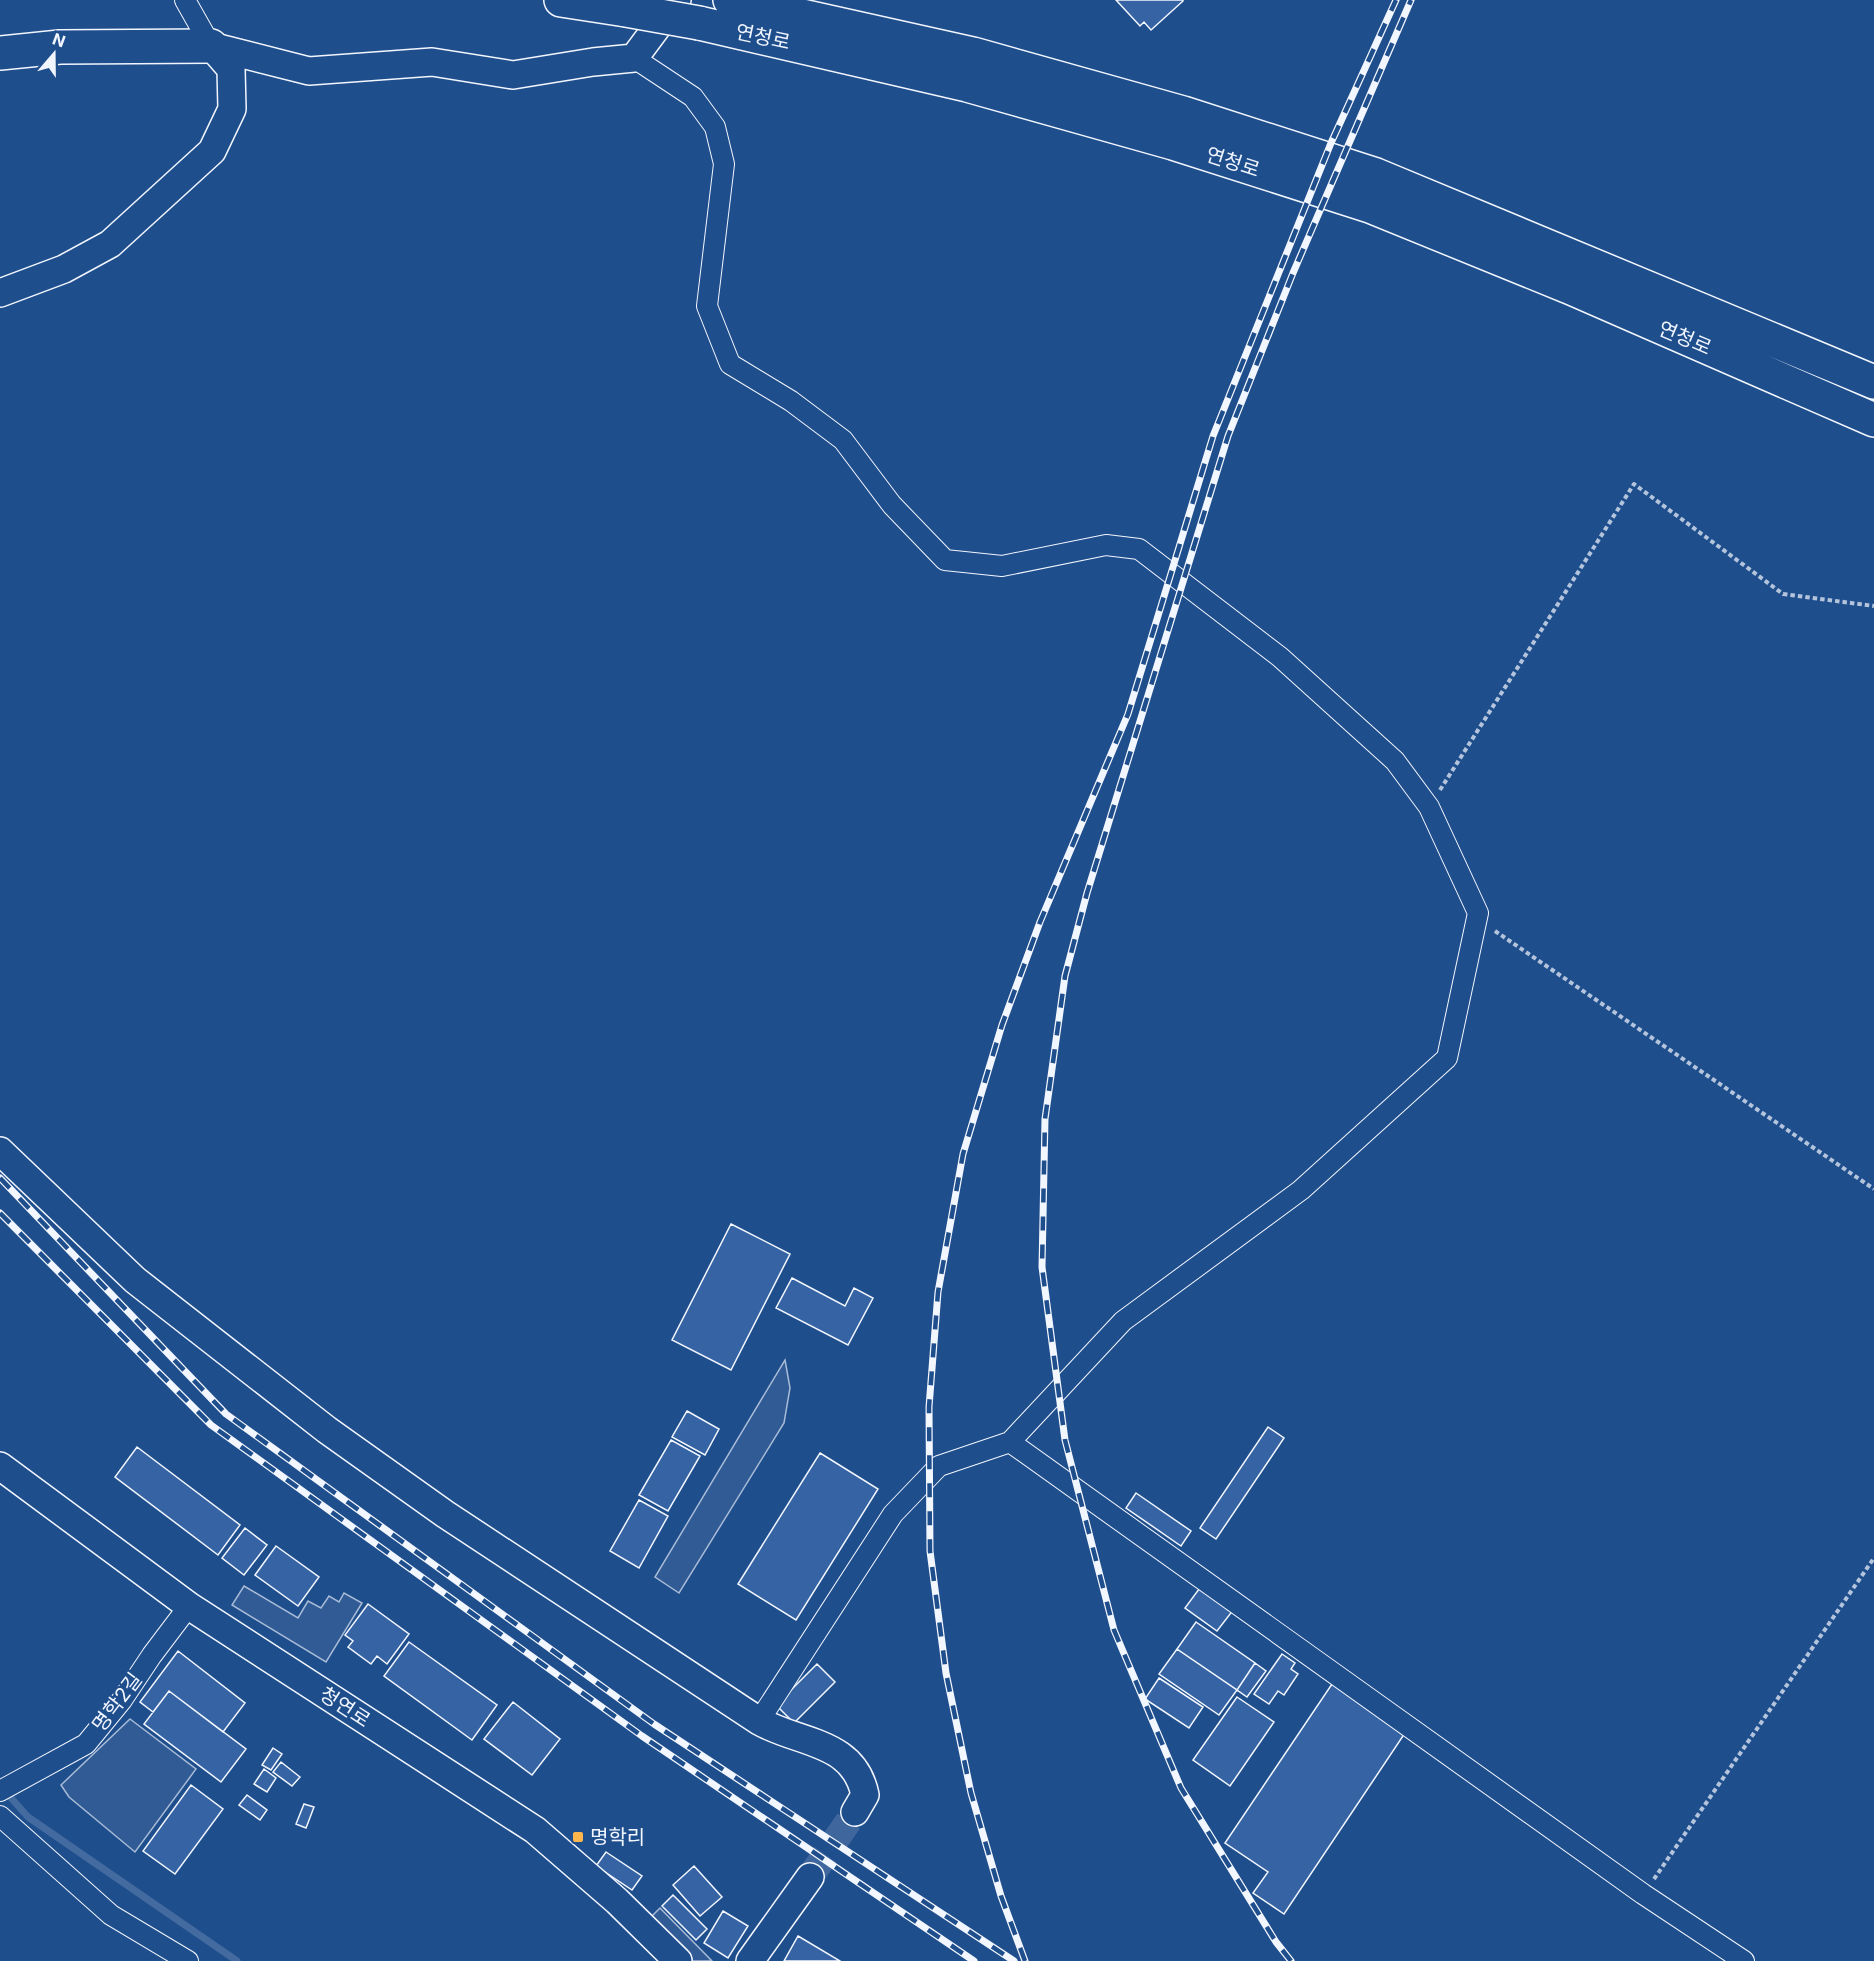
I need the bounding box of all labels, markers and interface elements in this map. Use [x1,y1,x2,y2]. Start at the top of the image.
street label: 연청로 [734,20,792,54]
north arrow [24,24,84,84]
text: N [50,28,68,51]
street label: 연청로 [1203,142,1263,182]
street label: 연청로 [1655,316,1715,360]
street label: 명학2길 [87,1668,147,1736]
street label: 청연로 [315,1682,375,1732]
place label: 명학리 [590,1825,645,1849]
marker: 명학리 [571,1830,585,1844]

